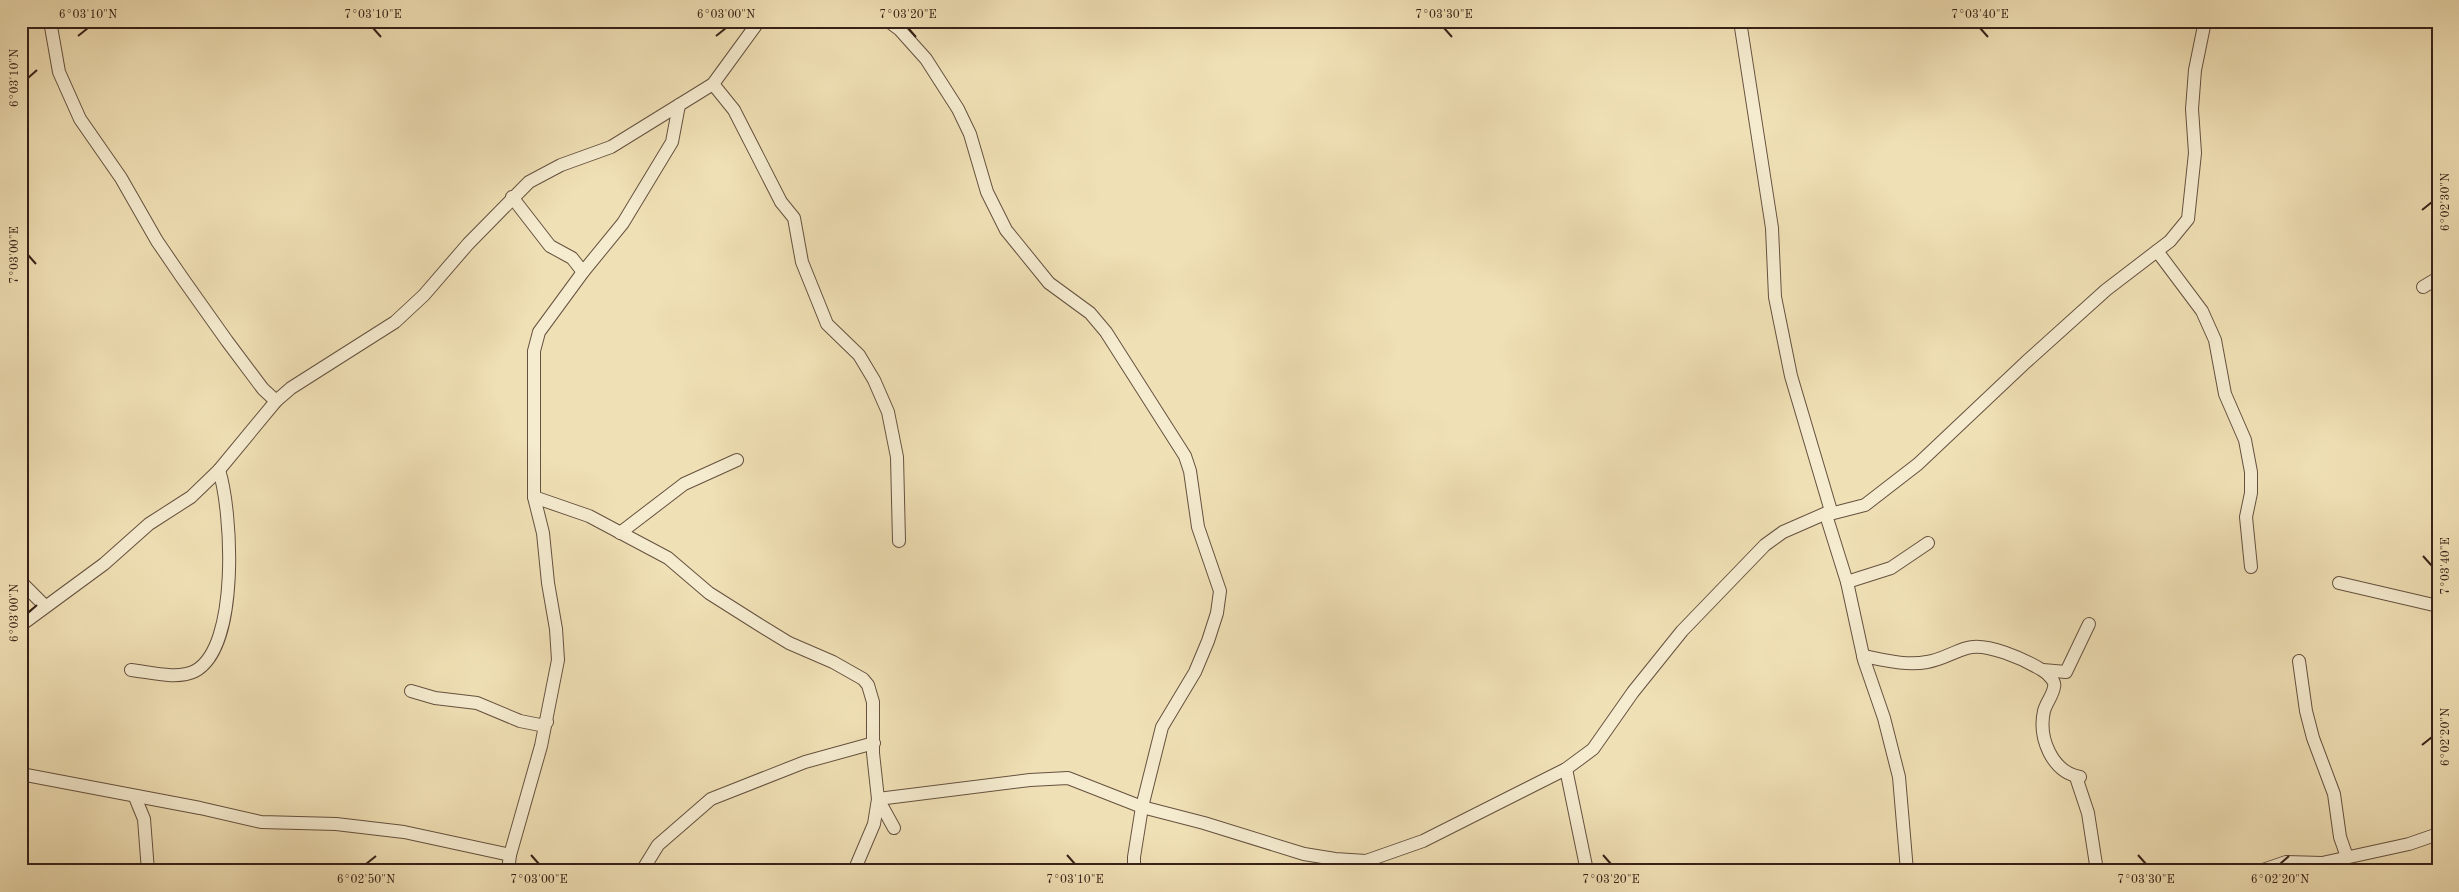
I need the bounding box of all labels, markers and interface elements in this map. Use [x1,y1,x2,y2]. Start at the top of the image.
text: 6°03'10"N [59,9,117,21]
text: 7°03'10"E [344,9,402,21]
text: 6°03'00"N [697,9,755,21]
text: 7°03'20"E [879,9,937,21]
text: 7°03'30"E [1415,9,1473,21]
text: 7°03'40"E [1951,9,2009,21]
text: 6°03'10"N [9,49,21,107]
text: 6°02'30"N [2440,173,2452,231]
text: 7°03'00"E [9,226,21,284]
text: 7°03'40"E [2440,537,2452,595]
text: 6°03'00"N [9,584,21,642]
text: 6°02'20"N [2440,708,2452,766]
text: 6°02'50"N [337,873,395,886]
text: 7°03'00"E [510,874,568,886]
text: 7°03'10"E [1046,874,1104,886]
text: 7°03'20"E [1582,874,1640,886]
text: 7°03'30"E [2117,874,2175,886]
text: 6°02'20"N [2251,874,2309,886]

